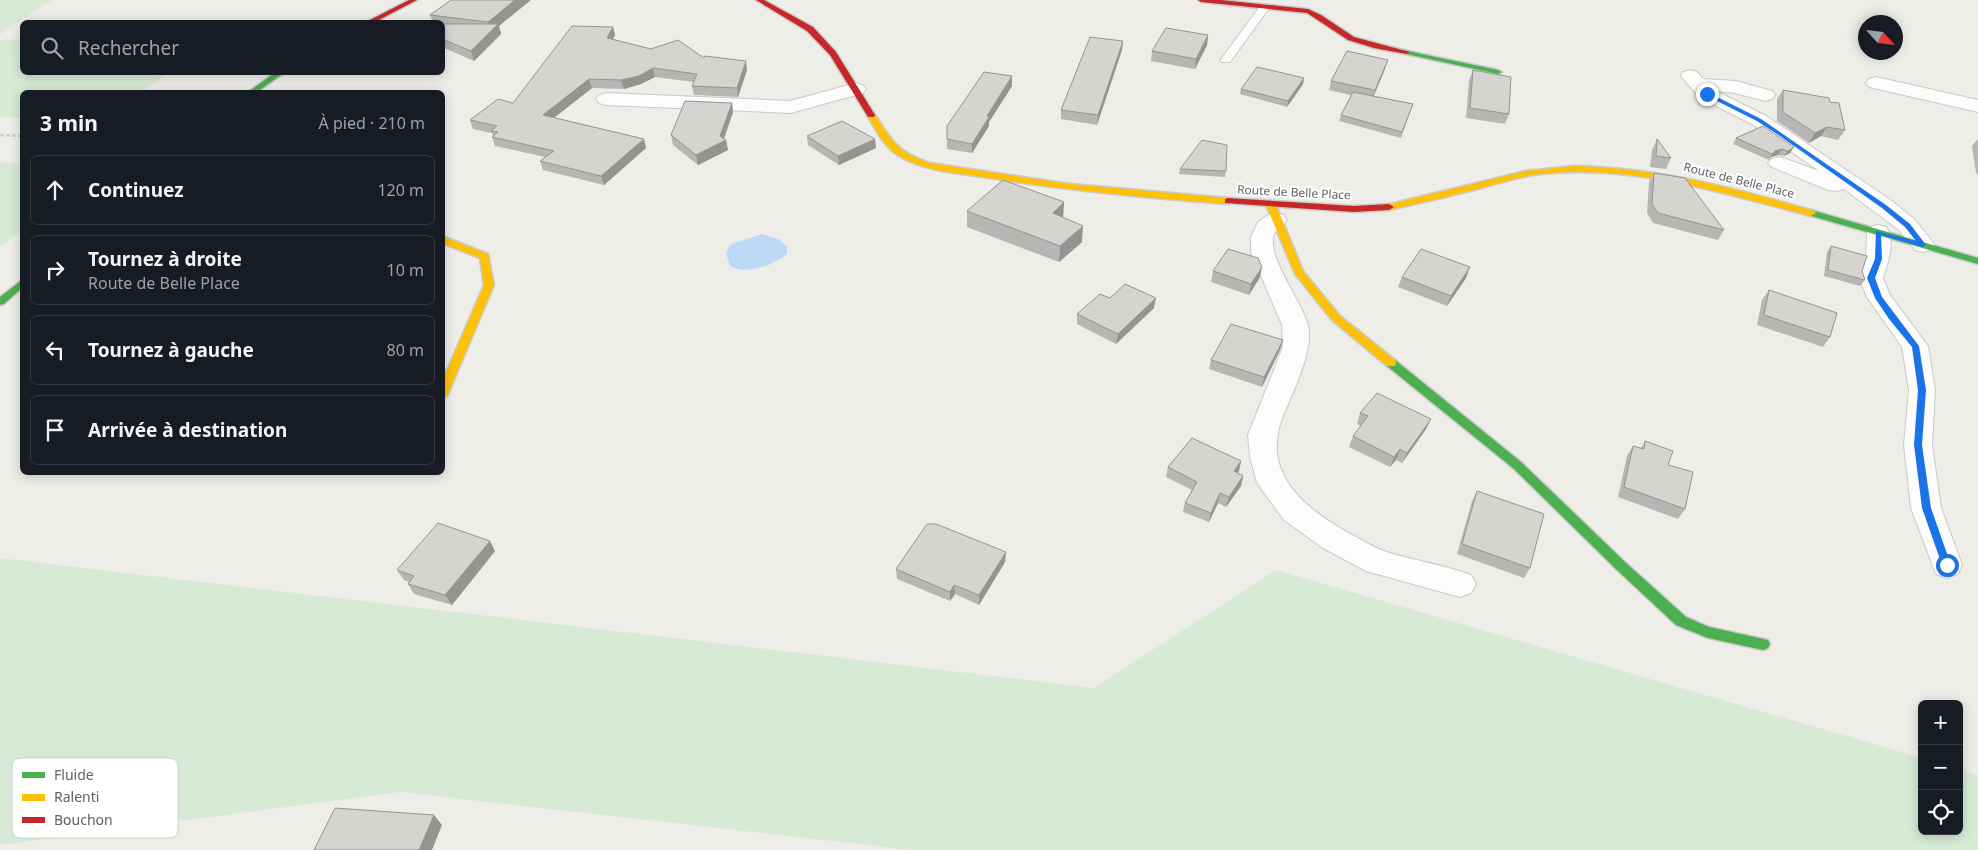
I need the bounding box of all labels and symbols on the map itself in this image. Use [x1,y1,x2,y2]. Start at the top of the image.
north arrow [1858,15,1903,60]
route end [1696,83,1719,106]
street label: Route de Belle Place [1682,158,1797,202]
street label: Route de Belle Place [1237,181,1352,203]
route start [1936,554,1959,577]
legend [12,758,178,838]
text: Fluide [54,765,94,784]
text: Ralenti [54,787,99,806]
text: Bouchon [54,810,113,829]

